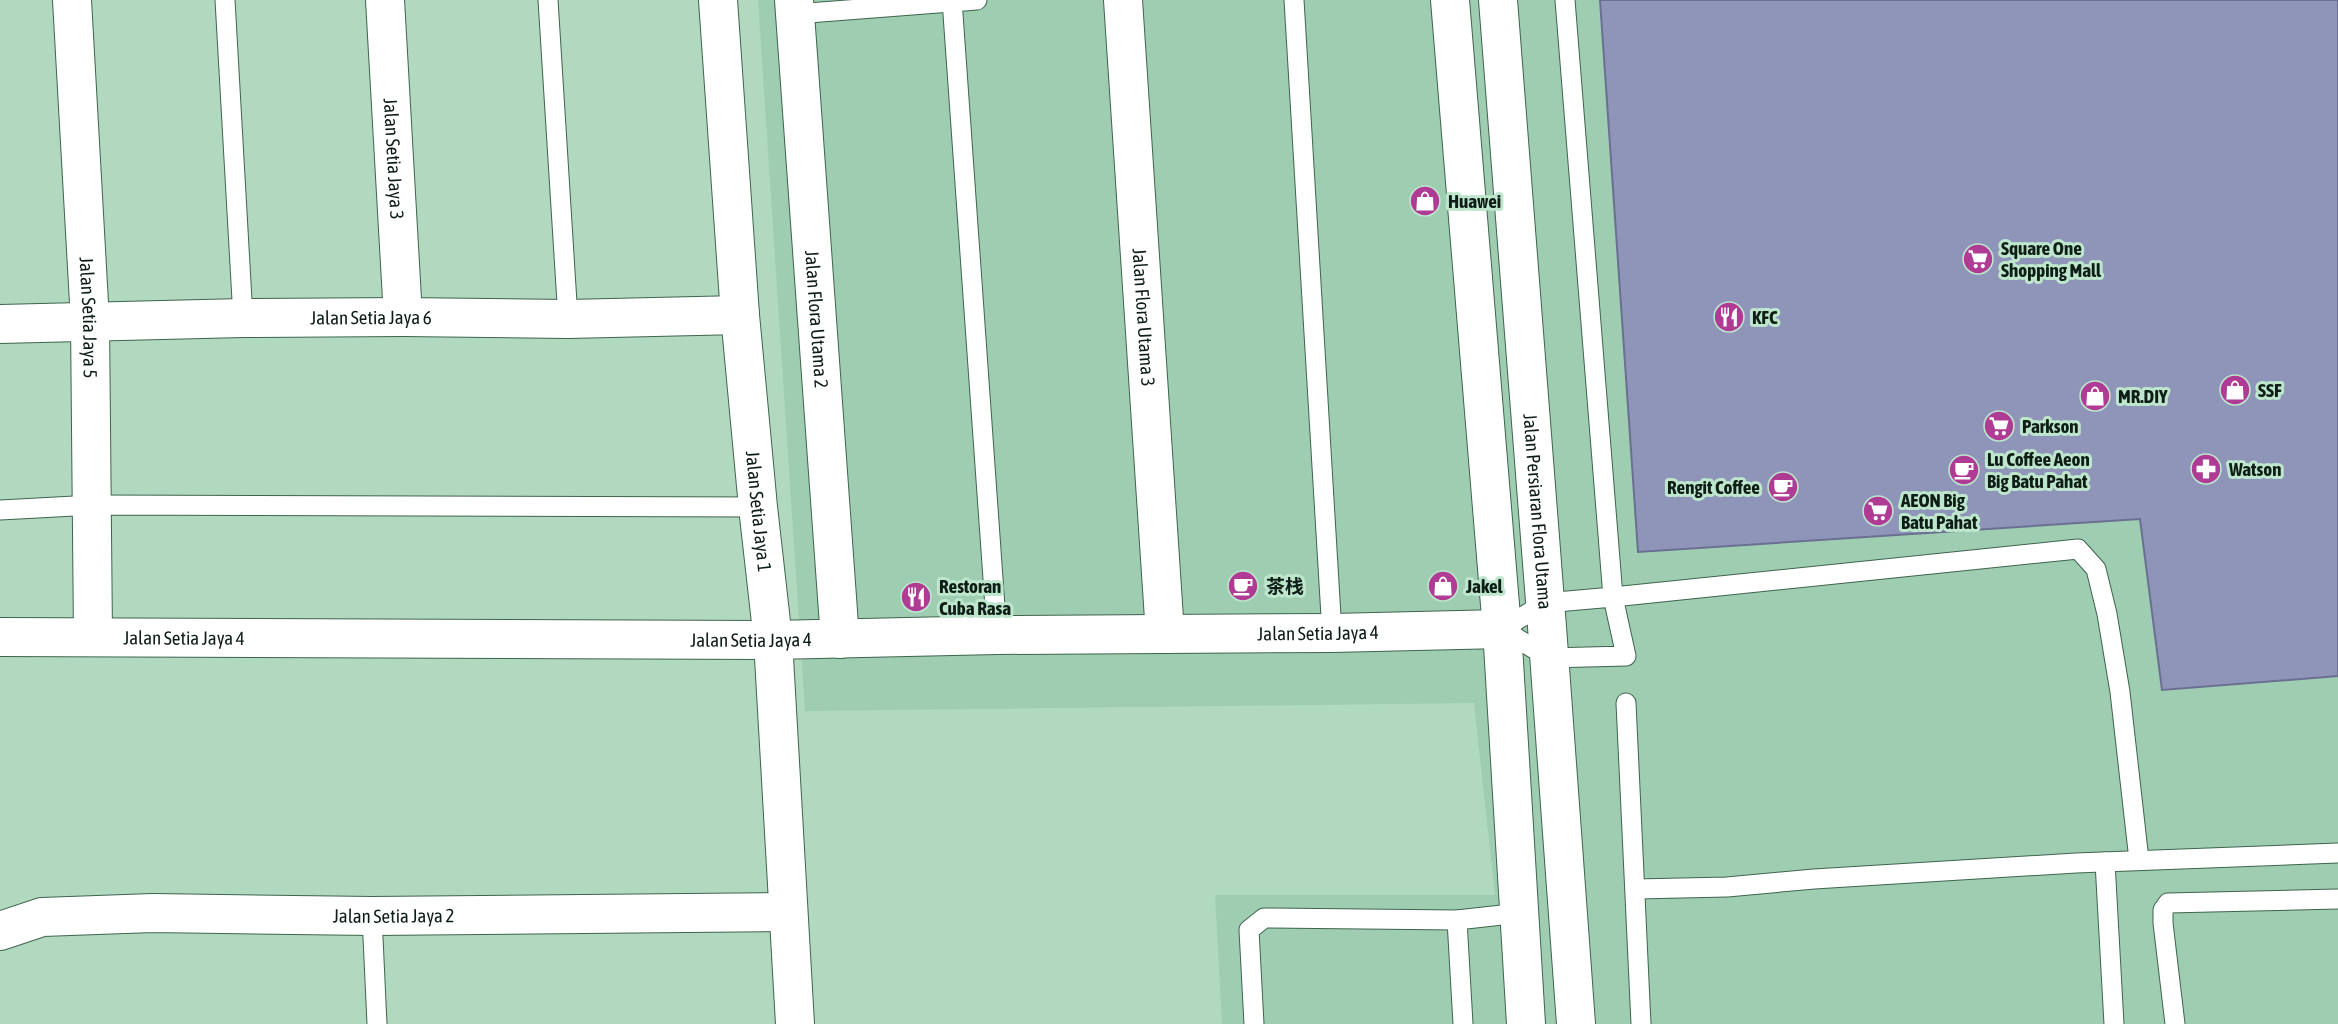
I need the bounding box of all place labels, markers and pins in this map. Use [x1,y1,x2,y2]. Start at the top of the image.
shop icon: Huawei [1408,184,1442,218]
place label: Huawei [1448,190,1501,212]
place label: Square One Shopping Mall [2001,237,2102,281]
supermarket icon: Square One Shopping Mall [1961,242,1995,276]
restaurant icon: KFC [1712,300,1746,334]
place label: KFC [1752,306,1778,328]
shop icon: SSF [2218,373,2252,407]
shop icon: MR.DIY [2078,379,2112,413]
place label: SSF [2258,379,2282,401]
place label: MR.DIY [2118,385,2168,407]
supermarket icon: Parkson [1982,409,2016,443]
place label: Parkson [2022,415,2079,437]
place label: Lu Coffee Aeon Big Batu Pahat [1987,448,2090,492]
pharmacy icon: Watson [2189,452,2223,486]
cafe icon: Lu Coffee Aeon Big Batu Pahat [1947,453,1981,487]
place label: Watson [2228,458,2281,480]
cafe icon: Rengit Coffee [1766,470,1800,504]
place label: Rengit Coffee [1667,476,1760,498]
place label: AEON Big Batu Pahat [1900,489,1978,533]
supermarket icon: AEON Big Batu Pahat [1861,494,1895,528]
cafe icon: 茶栈 [1226,569,1260,603]
shop icon: Jakel [1426,569,1460,603]
place label: Restoran Cuba Rasa [939,575,1011,619]
place label: 茶栈 [1266,575,1304,597]
place label: Jakel [1465,575,1504,597]
restaurant icon: Restoran Cuba Rasa [899,580,933,614]

